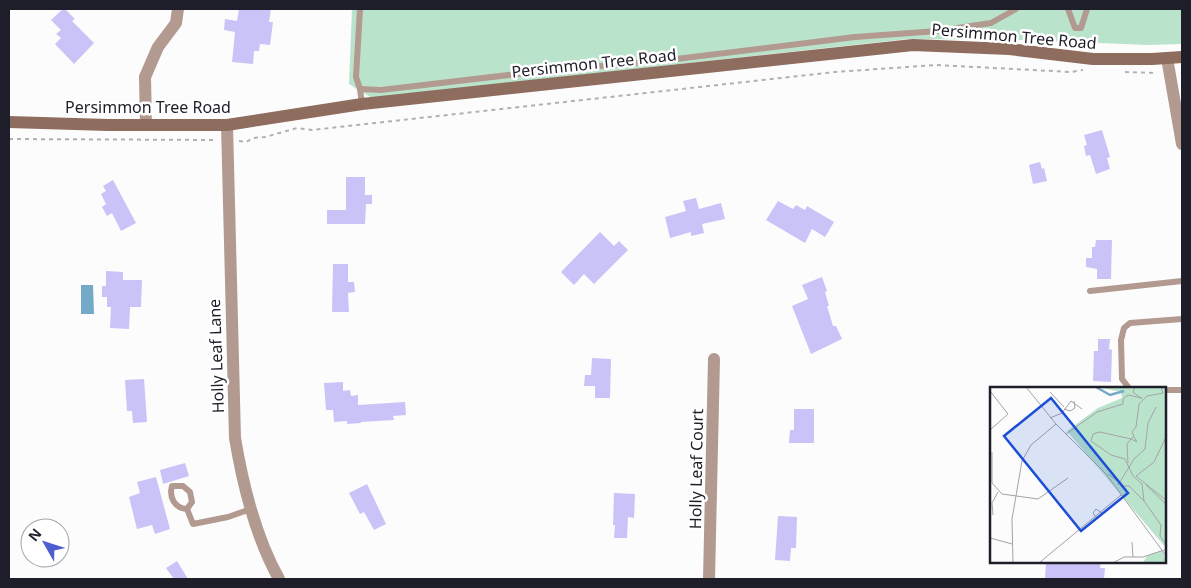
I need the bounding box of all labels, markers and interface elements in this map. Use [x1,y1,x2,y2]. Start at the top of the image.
street label: Persimmon Tree Road [930,18,1098,54]
street label: Persimmon Tree Road [510,43,678,83]
street label: Persimmon Tree Road [65,96,231,118]
street label: Holly Leaf Lane [203,298,229,414]
inset map [990,387,1166,563]
street label: Holly Leaf Court [684,408,708,529]
north arrow [20,518,70,568]
text: N [24,524,45,545]

